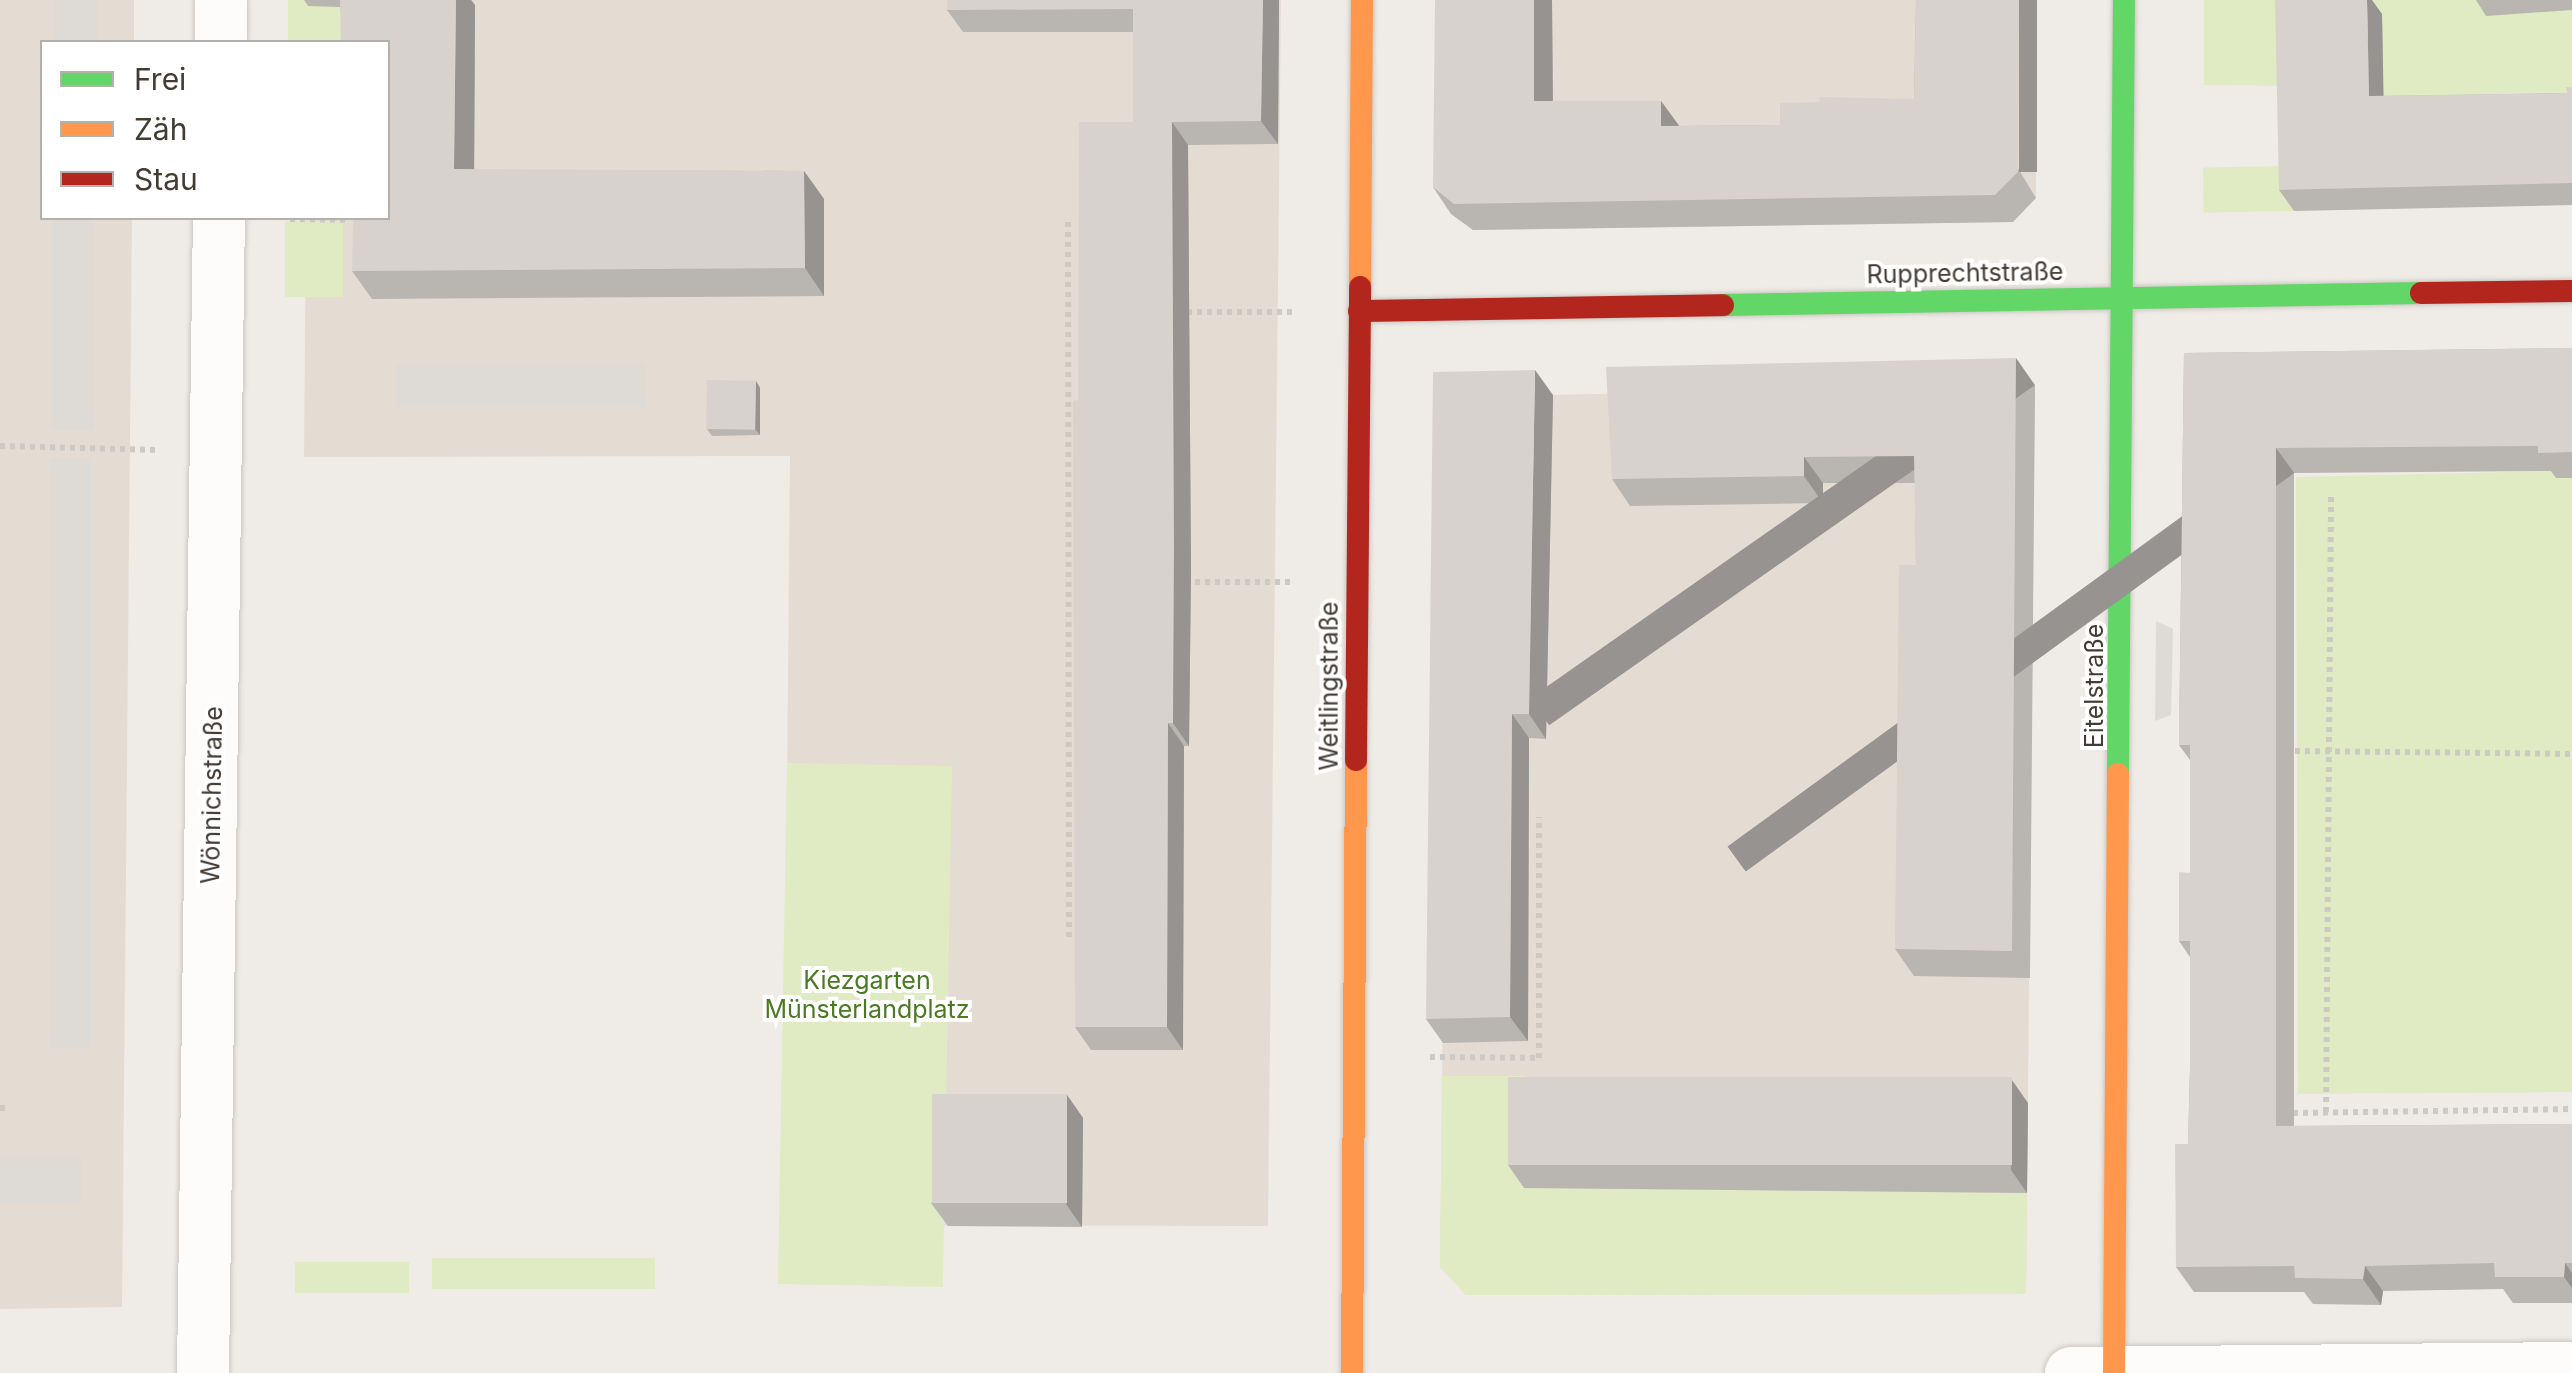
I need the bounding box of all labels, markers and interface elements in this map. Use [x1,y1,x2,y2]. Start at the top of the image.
legend [40,40,390,220]
text: Frei [134,61,186,97]
text: Zäh [134,111,187,147]
text: Stau [134,161,198,197]
street label: Rupprechtstraße [1866,256,2064,290]
street label: Weitlingstraße [1314,601,1344,771]
street label: Eitelstraße [2079,624,2109,748]
street label: Wönnichstraße [195,706,229,884]
park label: Kiezgarten Münsterlandplatz [764,966,970,1025]

